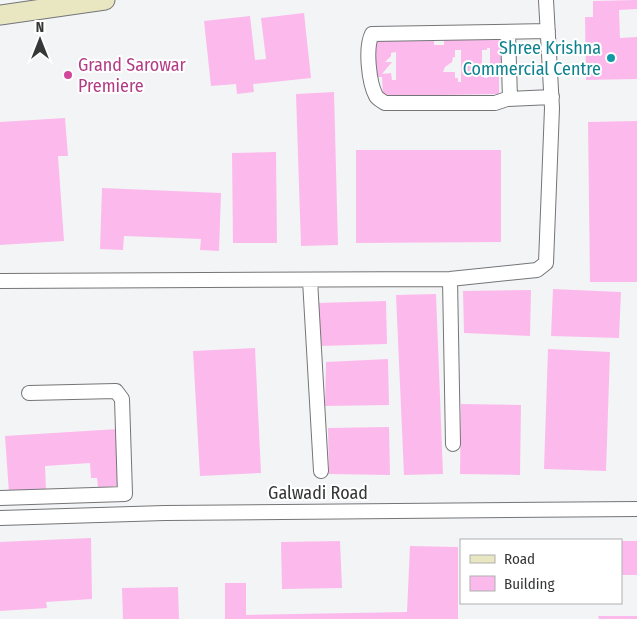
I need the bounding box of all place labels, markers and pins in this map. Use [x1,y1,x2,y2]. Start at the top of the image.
place label: Shree Krishna Commercial Centre [463,37,601,80]
marker: Shree Krishna Commercial Centre [605,52,617,64]
place label: Grand Sarowar Premiere [78,54,187,97]
marker: Grand Sarowar Premiere [62,69,74,81]

